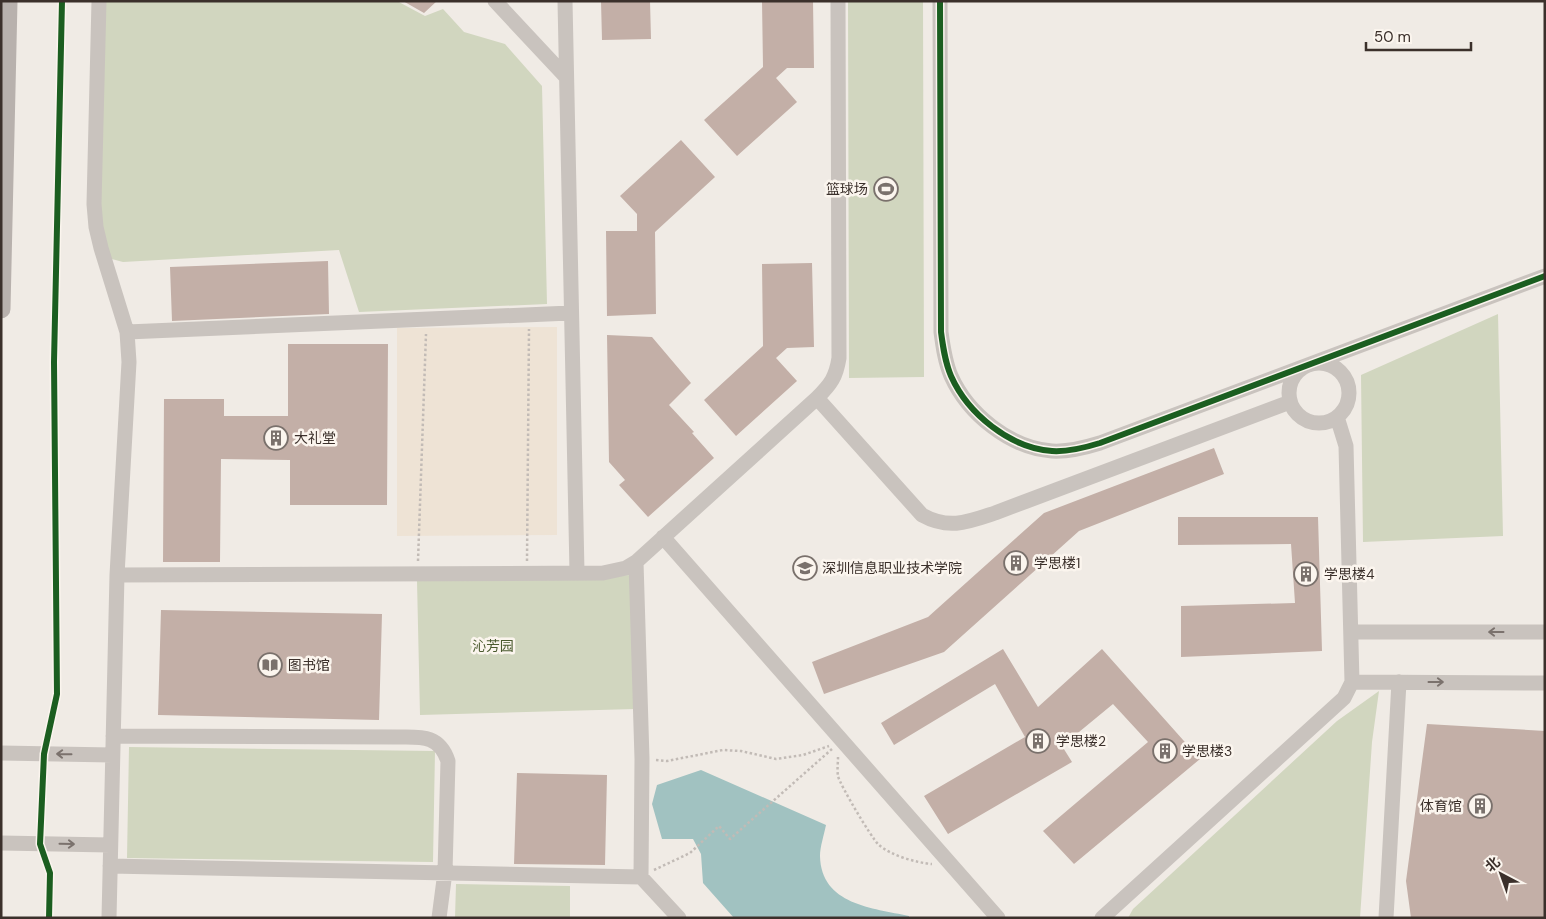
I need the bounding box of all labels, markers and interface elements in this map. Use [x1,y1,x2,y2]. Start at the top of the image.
scale bar [1366,20,1471,52]
text: 50 m [1374,27,1411,47]
sports icon: 篮球场 [873,176,899,202]
place label: 篮球场 [826,180,868,198]
building icon: 大礼堂 [263,425,289,451]
place label: 大礼堂 [294,429,336,447]
building icon: 学思楼1 [1003,550,1029,576]
place label: 学思楼1 [1034,554,1080,572]
school or university icon: 深圳信息职业技术学院 [792,555,818,581]
place label: 深圳信息职业技术学院 [822,559,962,577]
building icon: 学思楼4 [1293,561,1319,587]
place label: 学思楼4 [1324,565,1375,583]
one-way arrow [1488,627,1504,637]
park label: 沁芳园 [472,637,514,655]
library icon: 图书馆 [257,652,283,678]
place label: 图书馆 [288,656,330,674]
one-way arrow [1428,677,1444,687]
building icon: 学思楼2 [1025,728,1051,754]
place label: 学思楼2 [1056,732,1106,750]
building icon: 学思楼3 [1152,738,1178,764]
place label: 学思楼3 [1182,742,1232,760]
one-way arrow [56,749,72,759]
building icon: 体育馆 [1467,793,1493,819]
place label: 体育馆 [1420,797,1462,815]
one-way arrow [59,840,75,849]
north arrow [1476,849,1526,899]
text: 北 [1481,853,1504,876]

